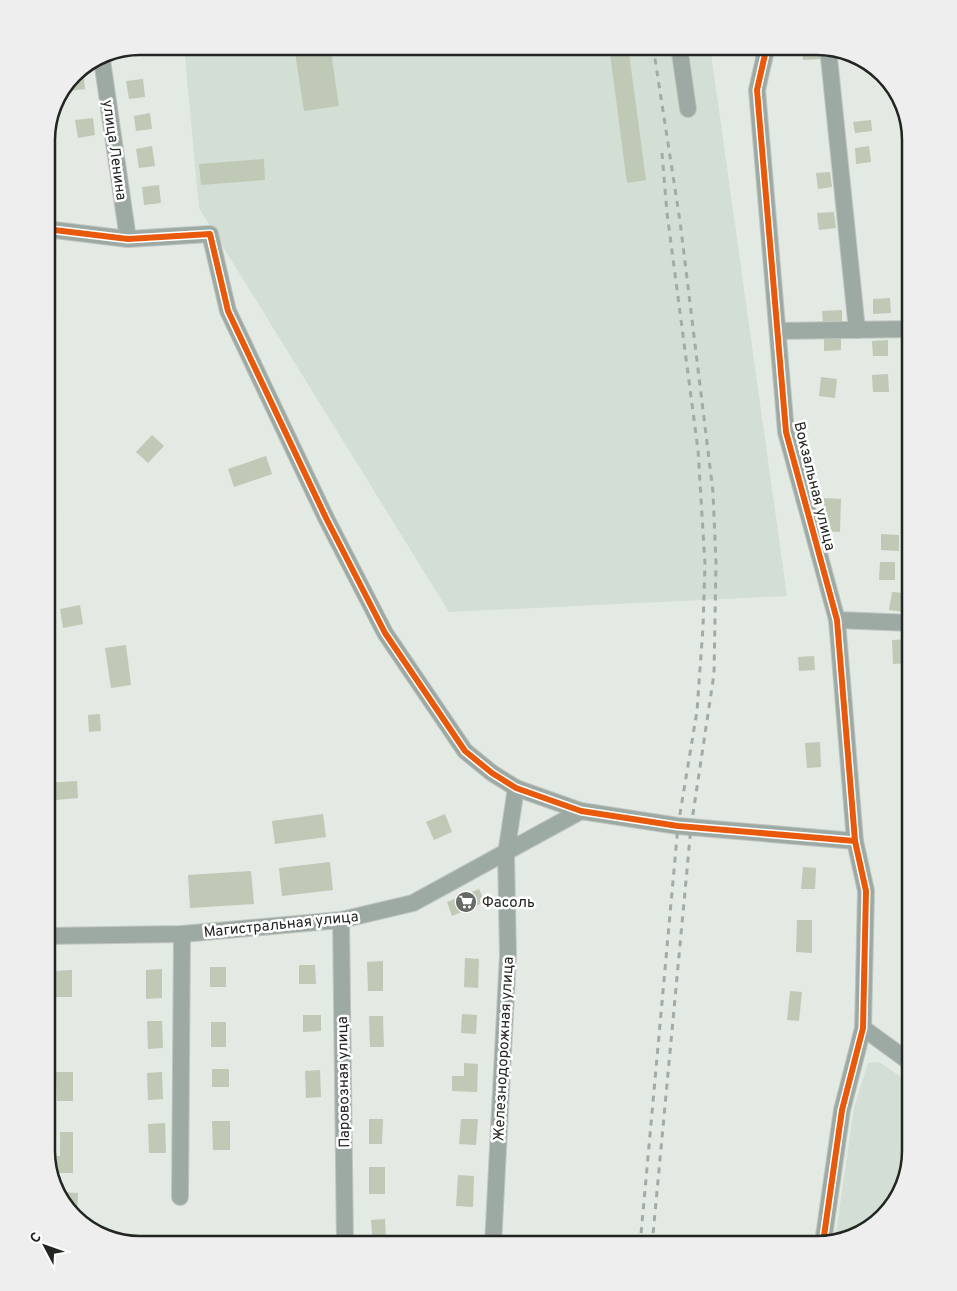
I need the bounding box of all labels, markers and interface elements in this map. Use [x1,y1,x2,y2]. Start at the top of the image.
street label: улица Ленина [97,99,130,202]
street label: Вокзальная улица [788,420,839,553]
supermarket icon: Фасоль [454,890,478,914]
place label: Фасоль [482,894,535,913]
street label: Магистральная улица [203,908,359,943]
street label: Железнодорожная улица [490,956,519,1142]
street label: Паровозная улица [334,1016,355,1148]
north arrow [20,1221,70,1271]
text: С [27,1229,46,1247]

